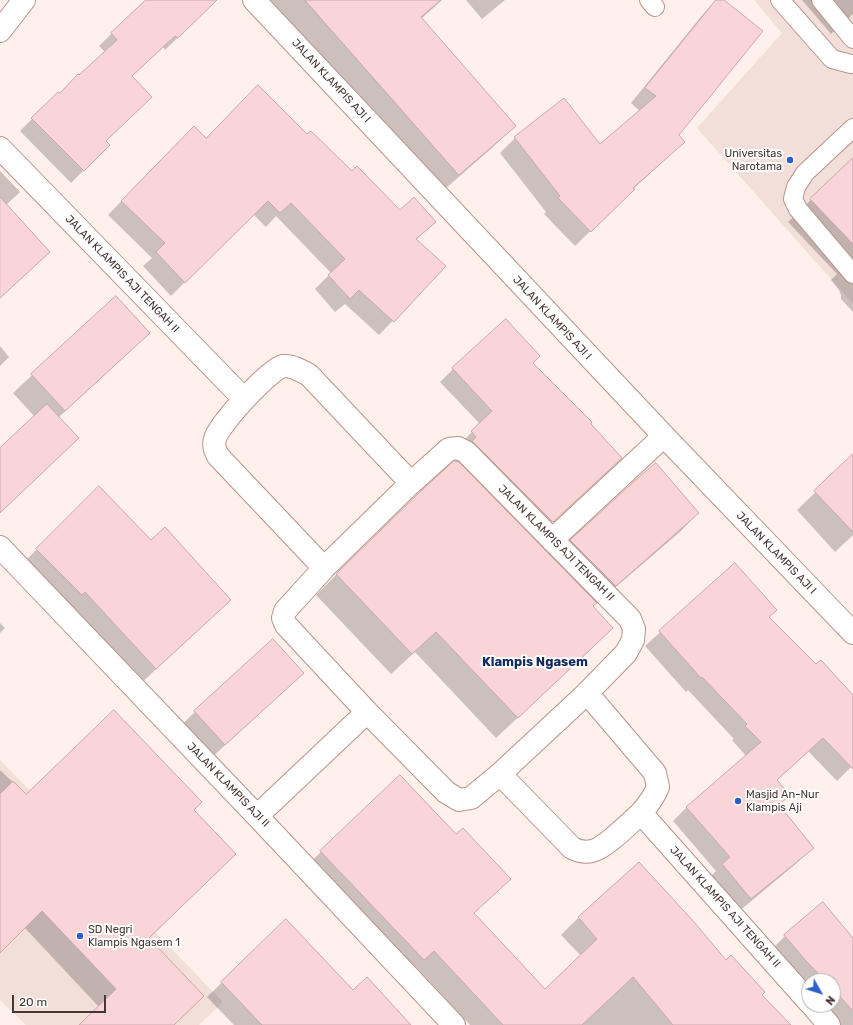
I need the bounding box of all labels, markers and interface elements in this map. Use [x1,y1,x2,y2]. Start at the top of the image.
street label: JALAN KLAMPIS AJI I [289,36,373,126]
place label: Universitas Narotama [724,147,782,173]
marker: Universitas Narotama [785,155,795,165]
street label: JALAN KLAMPIS AJI TENGAH II [62,212,182,336]
street label: JALAN KLAMPIS AJI I [510,273,594,363]
street label: JALAN KLAMPIS AJI TENGAH II [495,482,617,604]
street label: JALAN KLAMPIS AJI I [733,509,819,597]
district label: Klampis Ngasem [482,654,588,670]
street label: JALAN KLAMPIS AJI II [184,740,272,830]
place label: Masjid An-Nur Klampis Aji [746,788,819,814]
marker: Masjid An-Nur Klampis Aji [733,796,743,806]
street label: JALAN KLAMPIS AJI TENGAH II [667,844,783,970]
place label: SD Negri Klampis Ngasem 1 [88,923,180,949]
marker: SD Negri Klampis Ngasem 1 [75,931,85,941]
north arrow [801,973,841,1013]
scale bar [14,987,108,1013]
text: N [822,993,837,1007]
text: 20 m [19,995,47,1009]

